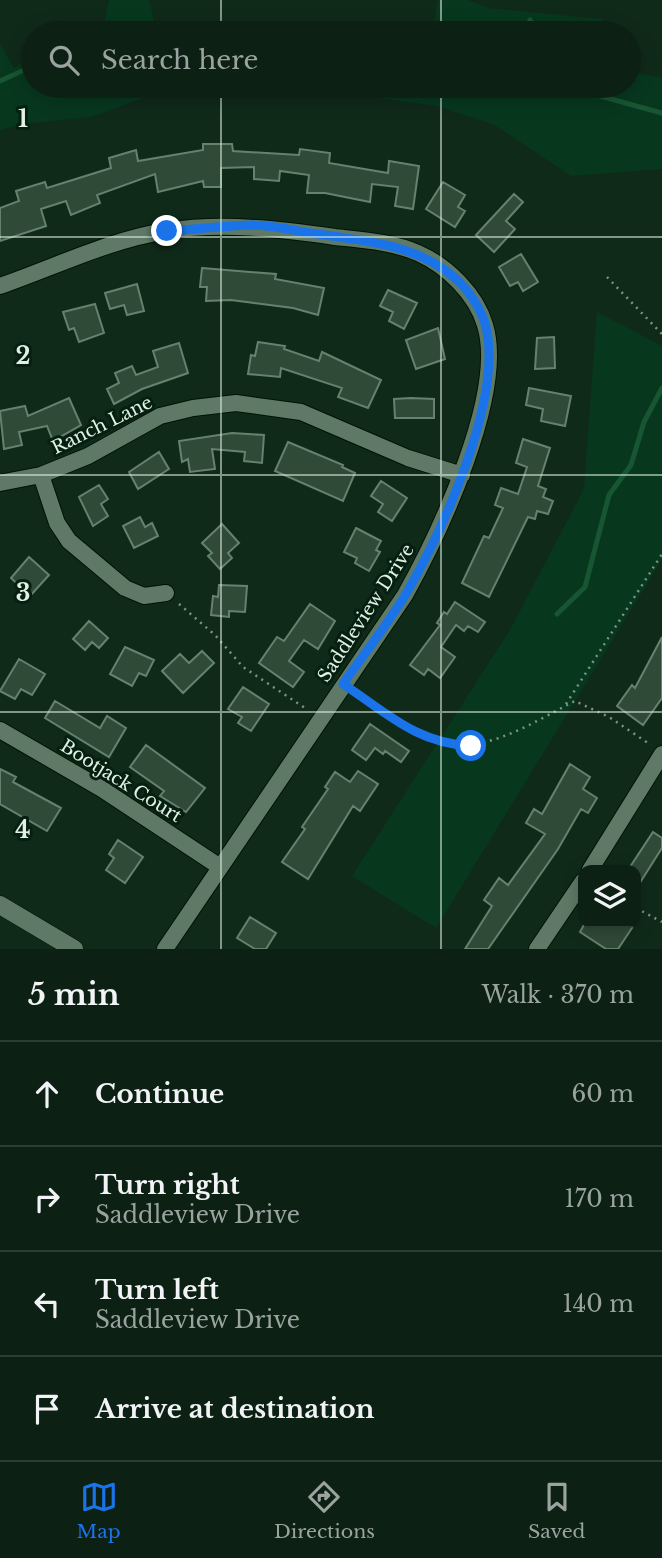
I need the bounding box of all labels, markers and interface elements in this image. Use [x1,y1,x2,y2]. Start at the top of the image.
search box [21,21,641,98]
icon: search [45,41,83,79]
text: Search here [101,44,258,76]
text: 1 [18,105,28,133]
route end [151,215,182,246]
text: 2 [16,342,30,370]
street label: Ranch Lane [48,391,156,459]
street label: Saddleview Drive [313,540,419,686]
text: 3 [16,579,30,607]
route start [455,730,486,761]
street label: Bootjack Court [56,735,186,827]
text: 4 [15,816,31,844]
map controls [578,865,641,928]
button: layers [578,865,641,928]
text: 5 min [28,976,120,1013]
text: Walk · 370 m [482,981,634,1009]
icon: ahead [28,1075,66,1113]
text: Continue [95,1078,224,1110]
text: 60 m [572,1080,634,1108]
text: Turn right [95,1169,240,1201]
icon: right [28,1180,66,1218]
text: 170 m [564,1185,634,1213]
text: Saddleview Drive [95,1201,300,1229]
text: Turn left [95,1274,219,1306]
icon: left [28,1285,66,1323]
text: 140 m [563,1290,634,1318]
text: Saddleview Drive [95,1306,300,1334]
icon: arrive [28,1390,66,1428]
text: Arrive at destination [95,1393,375,1425]
tab: Map [77,1478,121,1543]
tab: Directions [274,1478,375,1543]
tab: Saved [528,1478,585,1543]

